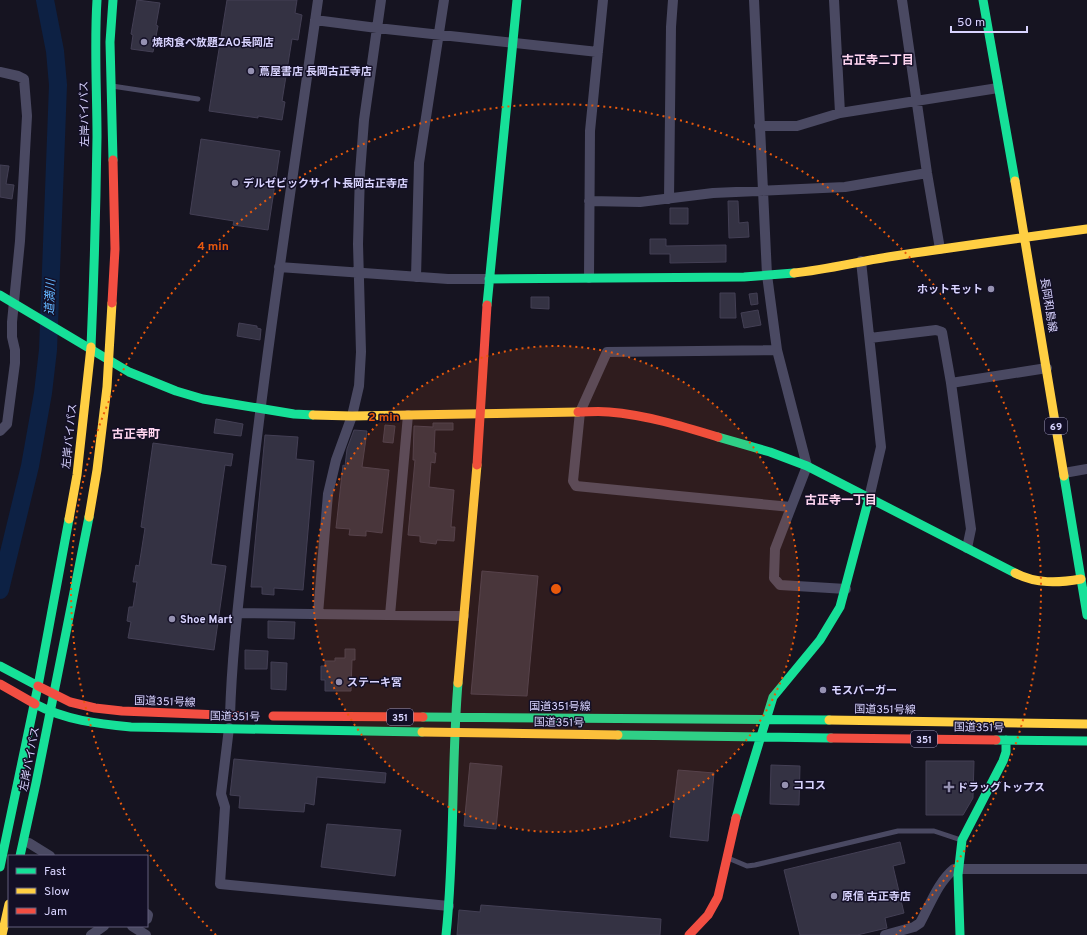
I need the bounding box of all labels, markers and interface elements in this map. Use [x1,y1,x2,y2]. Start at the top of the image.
scale bar [951,8,1027,34]
text: 50 m [957,15,985,31]
place label: 焼肉食べ放題ZAO長岡店 [152,36,274,50]
marker: 焼肉食べ放題ZAO長岡店 [139,37,149,47]
district label: 古正寺二丁目 [842,53,914,69]
place label: 蔦屋書店 長岡古正寺店 [259,65,372,79]
marker: 蔦屋書店 長岡古正寺店 [246,66,256,76]
street label: 左岸バイパス [77,81,93,147]
place label: デルゼビックサイト長岡古正寺店 [243,177,408,191]
marker: デルゼビックサイト長岡古正寺店 [230,178,240,188]
text: 4 min [197,239,229,255]
water label: 道満川 [42,277,60,315]
street label: 長岡和島線 [1037,277,1059,333]
place label: ホットモット [917,283,983,297]
marker: ホットモット [986,284,996,294]
street label: 左岸バイパス [60,403,80,470]
text: 2 min [368,410,400,426]
road number: 69 [1045,418,1067,434]
district label: 古正寺町 [112,427,160,443]
district label: 古正寺一丁目 [805,493,877,509]
centre of rings [549,582,563,596]
place label: Shoe Mart [180,613,233,627]
marker: Shoe Mart [167,614,177,624]
place label: ステーキ宮 [347,676,402,690]
marker: ステーキ宮 [334,677,344,687]
place label: モスバーガー [831,684,897,698]
marker: モスバーガー [818,685,828,695]
street label: 国道351号線 [134,694,196,710]
street label: 国道351号線 [529,700,591,714]
street label: 国道351号線 [854,702,916,718]
road number: 351 [387,709,413,725]
street label: 国道351号 [210,710,260,724]
street label: 国道351号 [534,716,584,730]
street label: 国道351号 [954,721,1004,735]
street label: 左岸バイパス [17,726,43,793]
road number: 351 [911,731,937,747]
place label: ココス [793,779,826,793]
marker: ココス [780,780,790,790]
place label: ドラッグトップス [957,781,1045,795]
marker: ドラッグトップス [944,782,954,792]
legend [8,855,148,927]
text: Fast [44,864,66,880]
text: Slow [44,884,70,900]
place label: 原信 古正寺店 [842,890,911,904]
marker: 原信 古正寺店 [829,891,839,901]
text: Jam [44,904,67,920]

